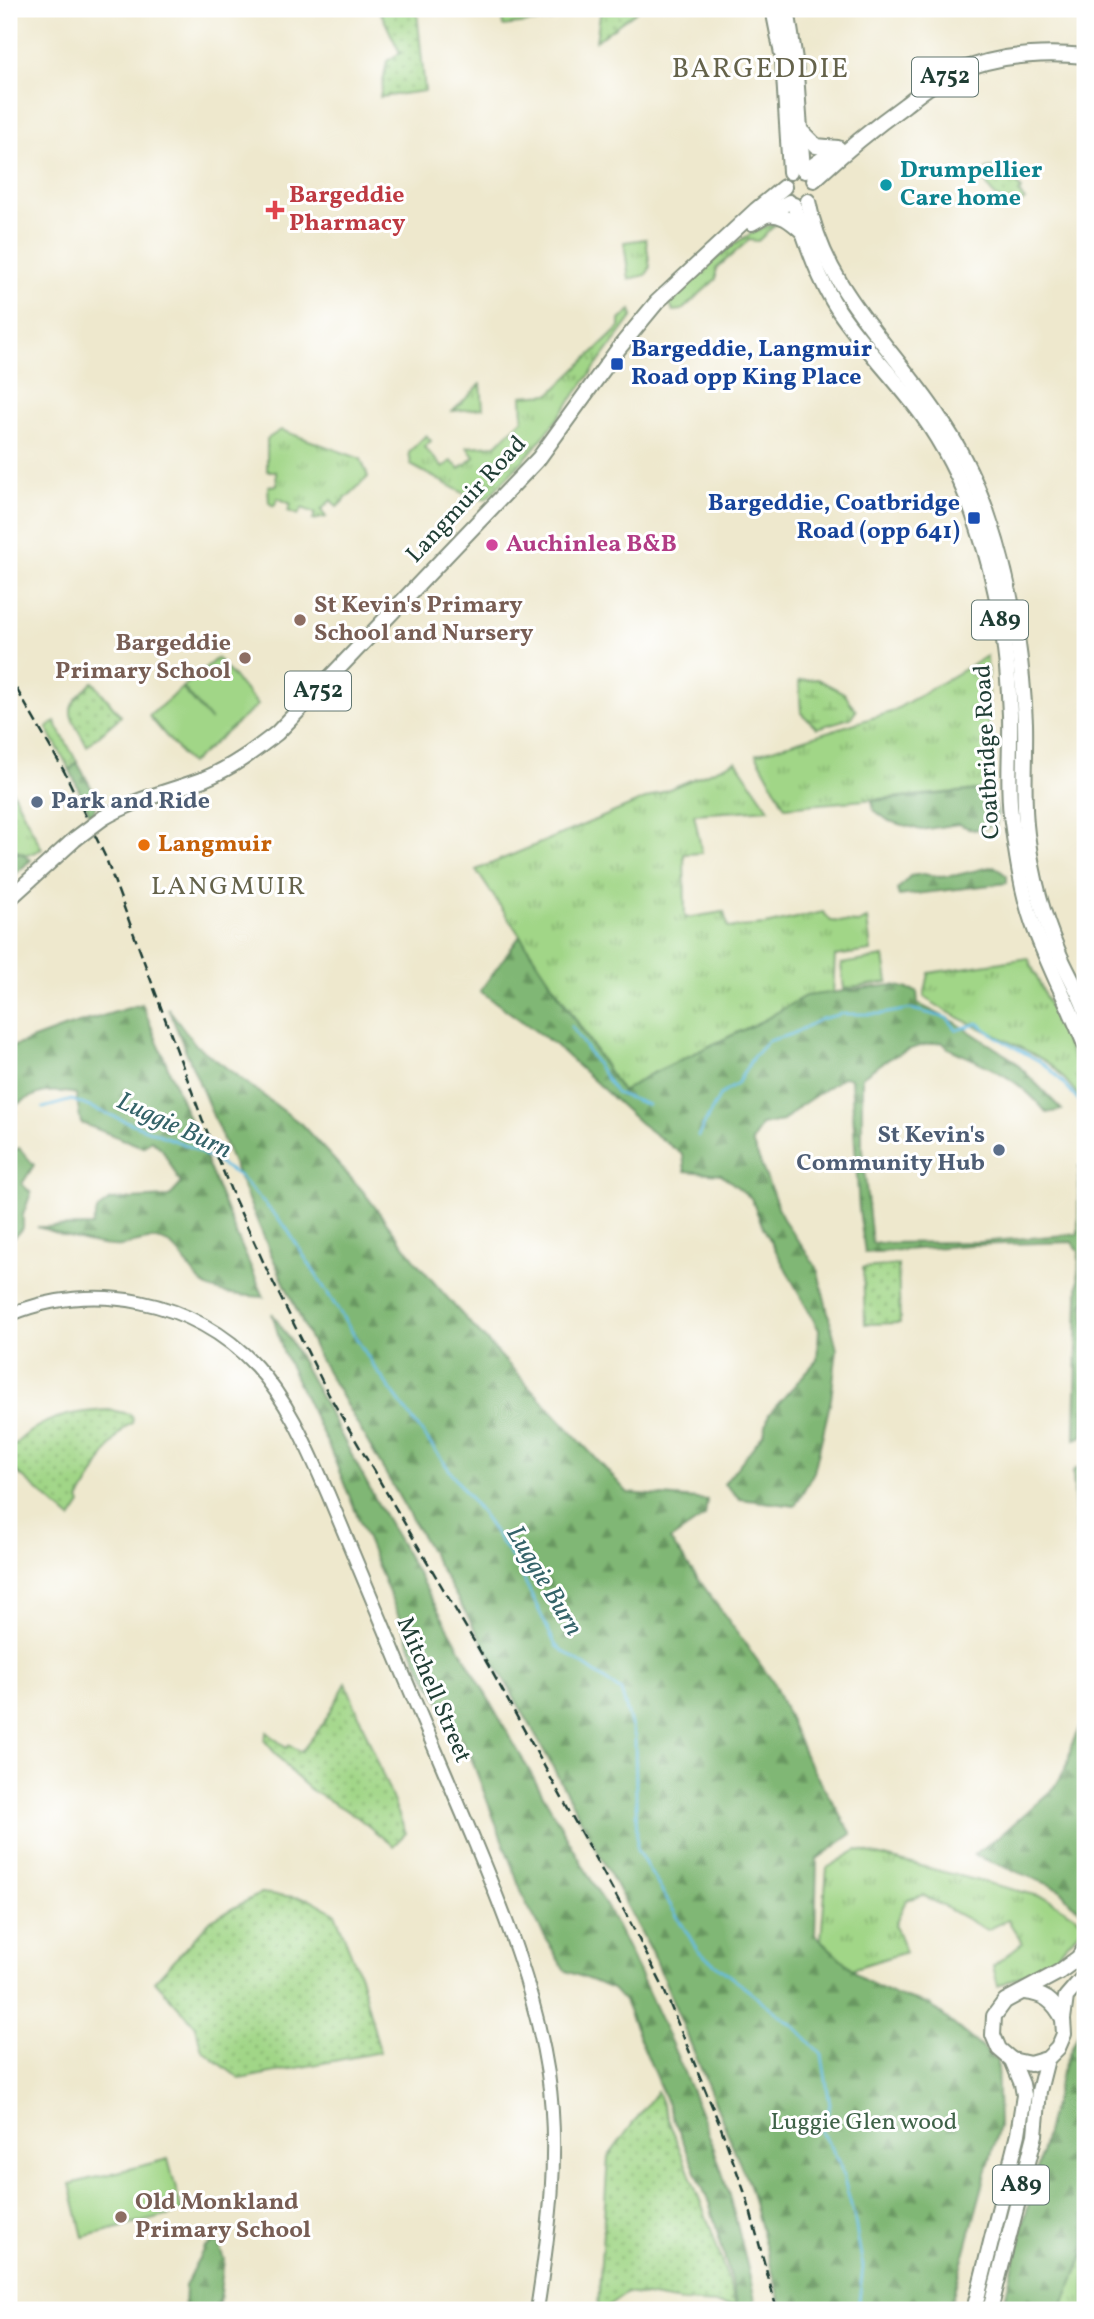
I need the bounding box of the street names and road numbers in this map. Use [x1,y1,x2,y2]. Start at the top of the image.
road number: A752 [912,58,978,96]
street label: Langmuir Road [399,429,535,571]
road number: A89 [972,600,1028,640]
street label: Coatbridge Road [966,664,1010,840]
road number: A752 [285,671,351,710]
street label: Mitchell Street [387,1612,479,1768]
road number: A89 [993,2166,1049,2204]

